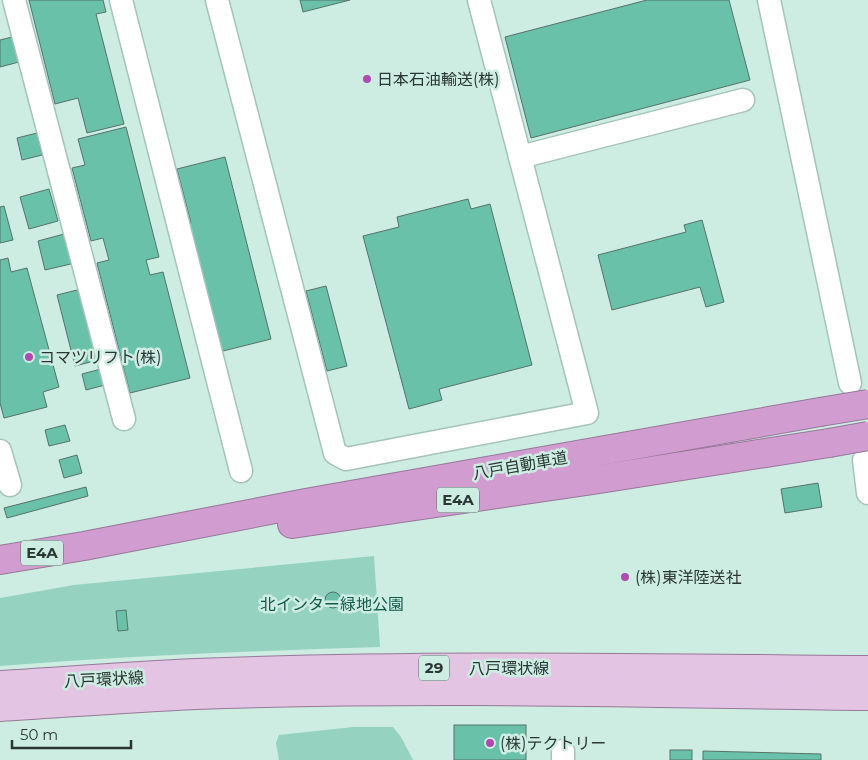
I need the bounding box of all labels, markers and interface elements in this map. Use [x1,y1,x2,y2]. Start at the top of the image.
place label: 日本石油輸送(株) [377,70,500,89]
marker: 日本石油輸送(株) [361,73,373,85]
place label: コマツリフト(株) [39,348,162,367]
marker: コマツリフト(株) [23,351,35,363]
street label: 八戸自動車道 [471,448,569,483]
road number: E4A [437,488,479,512]
road number: E4A [21,540,63,566]
place label: (株)東洋陸送社 [635,568,742,587]
marker: (株)東洋陸送社 [619,571,631,583]
park label: 北インター緑地公園 [260,595,404,614]
road number: 29 [419,656,449,680]
street label: 八戸環状線 [469,659,549,678]
street label: 八戸環状線 [64,668,144,691]
scale bar [12,718,131,750]
text: 50 m [20,725,58,744]
place label: (株)テクトリー [500,734,607,753]
marker: (株)テクトリー [484,737,496,749]

